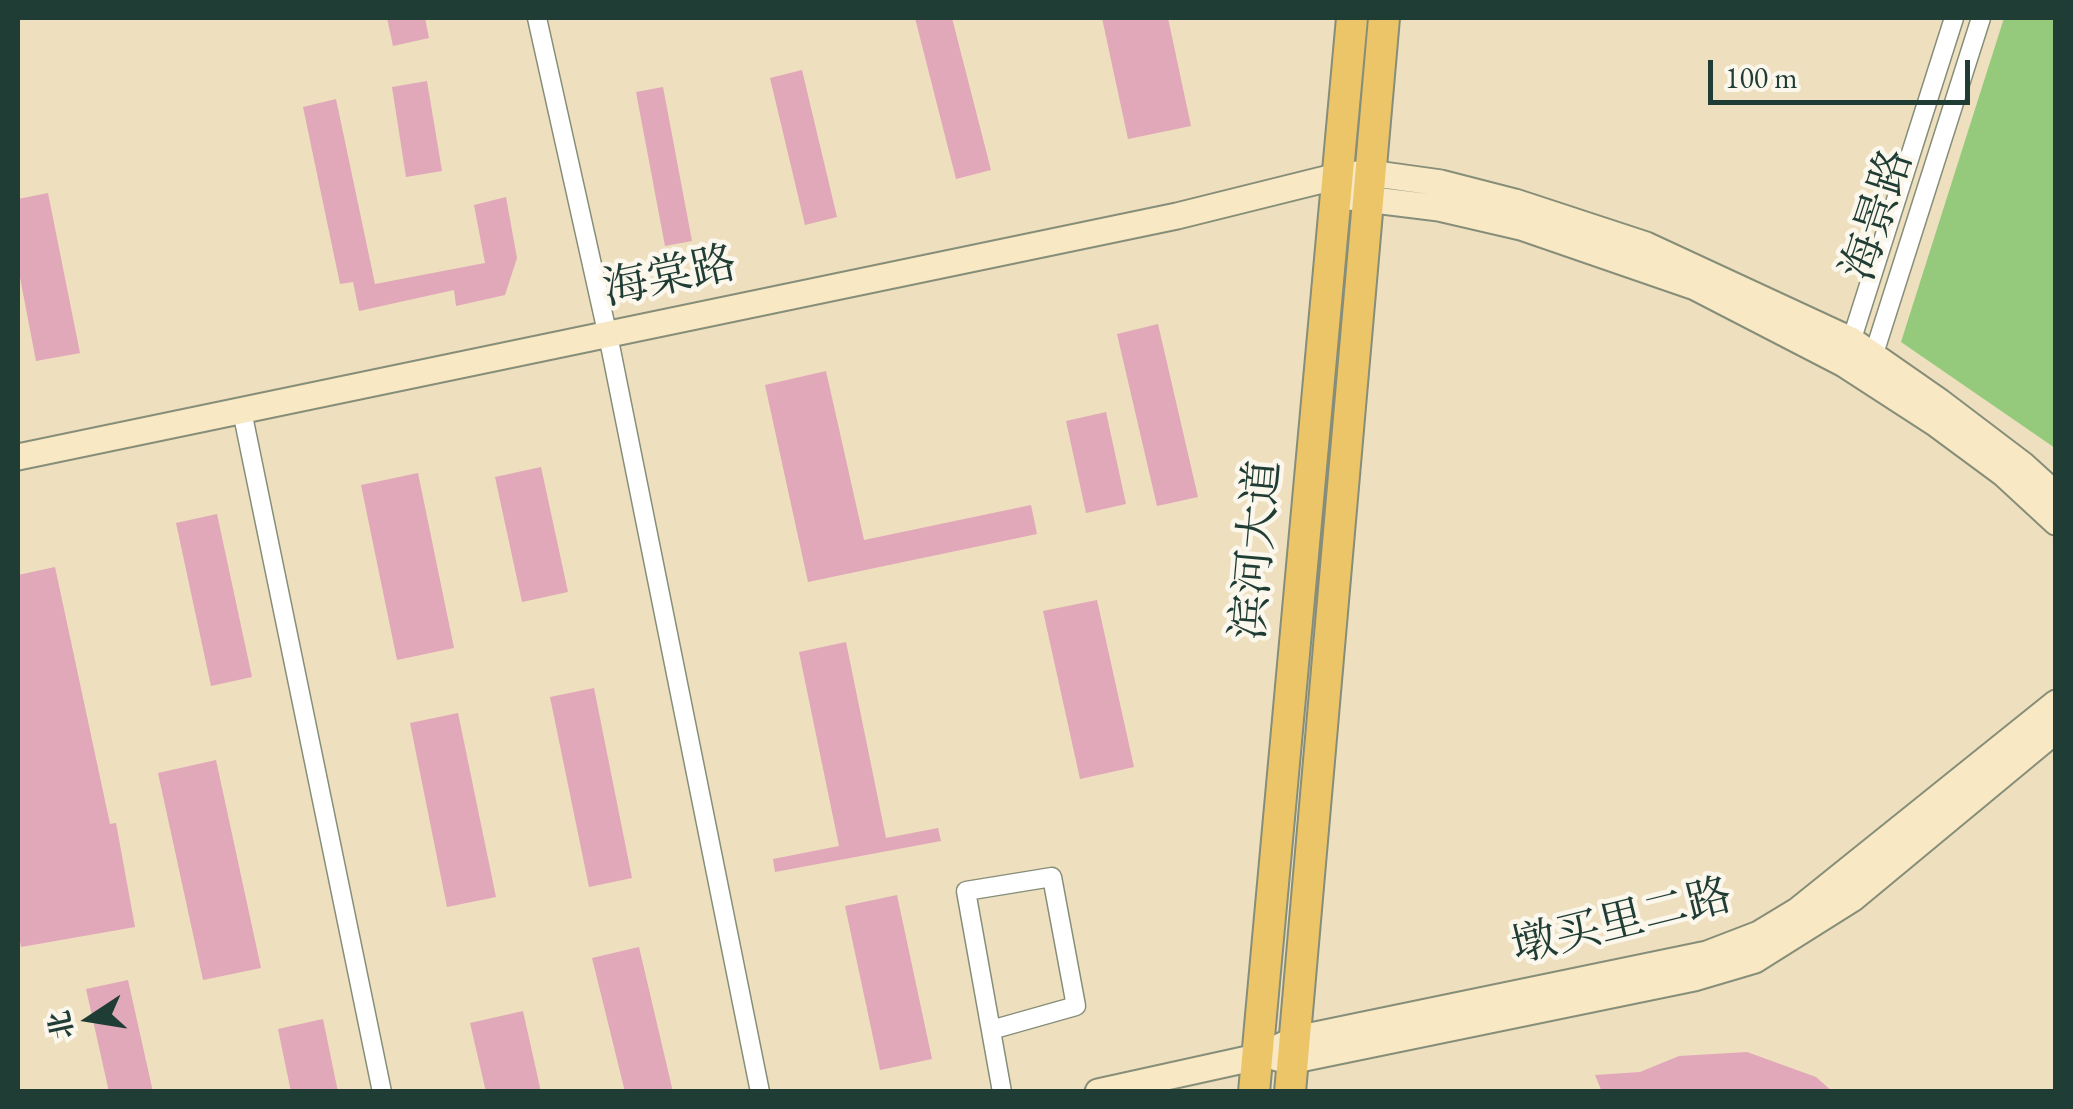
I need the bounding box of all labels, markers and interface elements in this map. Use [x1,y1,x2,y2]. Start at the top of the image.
scale bar [1713,40,1976,102]
text: 100 m [1725,58,1798,97]
street label: 海景路 [1832,142,1926,288]
street label: 海棠路 [598,238,742,318]
street label: 滨河大道 [1223,458,1293,642]
street label: 墩买里二路 [1506,870,1738,976]
north arrow [40,969,140,1069]
text: 北 [40,1008,81,1043]

